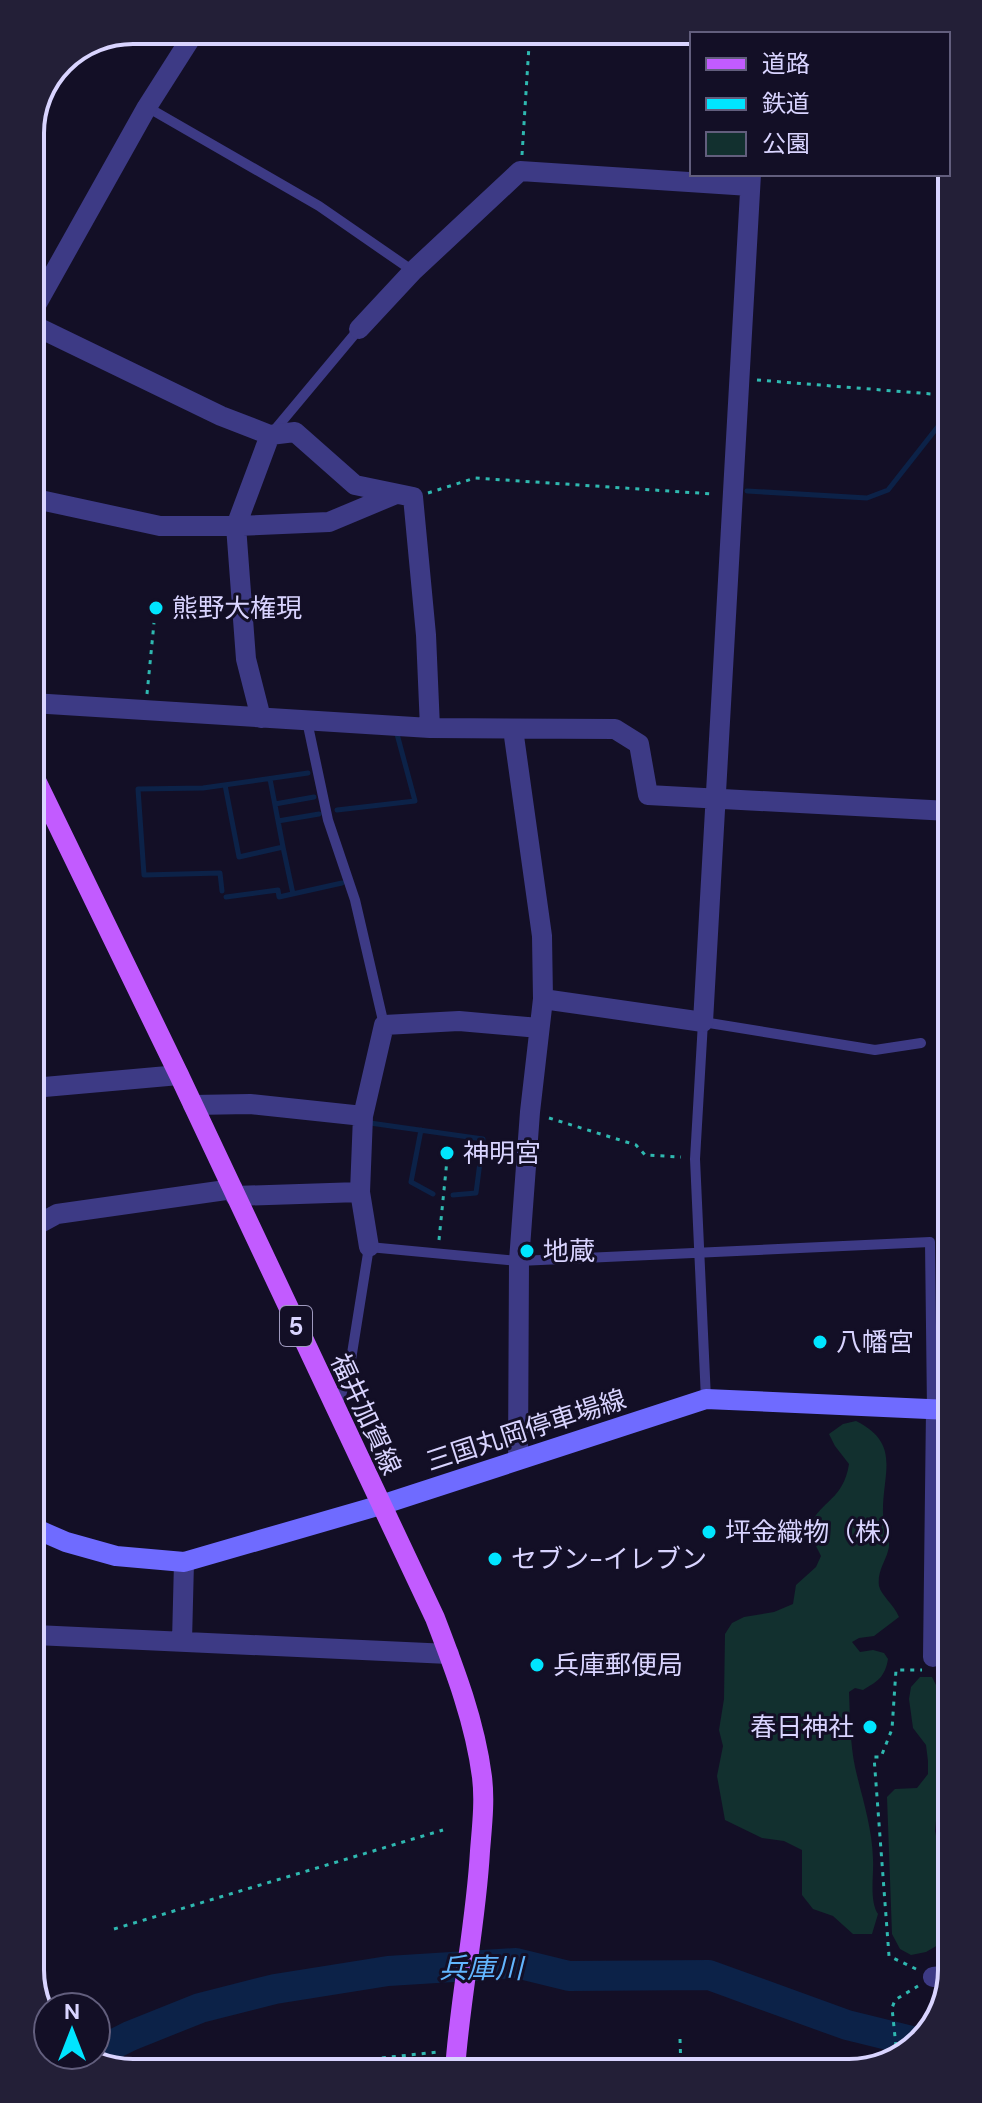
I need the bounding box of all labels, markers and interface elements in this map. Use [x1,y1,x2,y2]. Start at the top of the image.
legend [690,32,950,176]
text: 道路 [762,48,810,79]
text: 鉄道 [762,88,810,119]
text: 公園 [762,128,810,159]
place label: 熊野大権現 [172,591,302,625]
marker: 熊野大権現 [147,599,165,617]
place label: 神明宮 [463,1136,541,1170]
marker: 神明宮 [438,1144,456,1162]
place label: 地蔵 [543,1234,595,1268]
marker: 地蔵 [518,1242,536,1260]
road number: 5 [280,1306,312,1346]
place label: 八幡宮 [836,1325,914,1359]
marker: 八幡宮 [811,1333,829,1351]
street label: 福井加賀線 [323,1348,409,1480]
street label: 三国丸岡停車場線 [422,1382,630,1478]
place label: 坪金織物（株） [725,1515,907,1549]
marker: 坪金織物（株） [700,1523,718,1541]
place label: セブン-イレブン [511,1542,707,1576]
marker: セブン-イレブン [486,1550,504,1568]
place label: 兵庫郵便局 [553,1648,683,1682]
marker: 兵庫郵便局 [528,1656,546,1674]
place label: 春日神社 [750,1710,854,1744]
marker: 春日神社 [861,1718,879,1736]
water label: 兵庫川 [439,1950,526,1987]
north arrow [32,1991,112,2071]
text: N [64,1997,80,2026]

